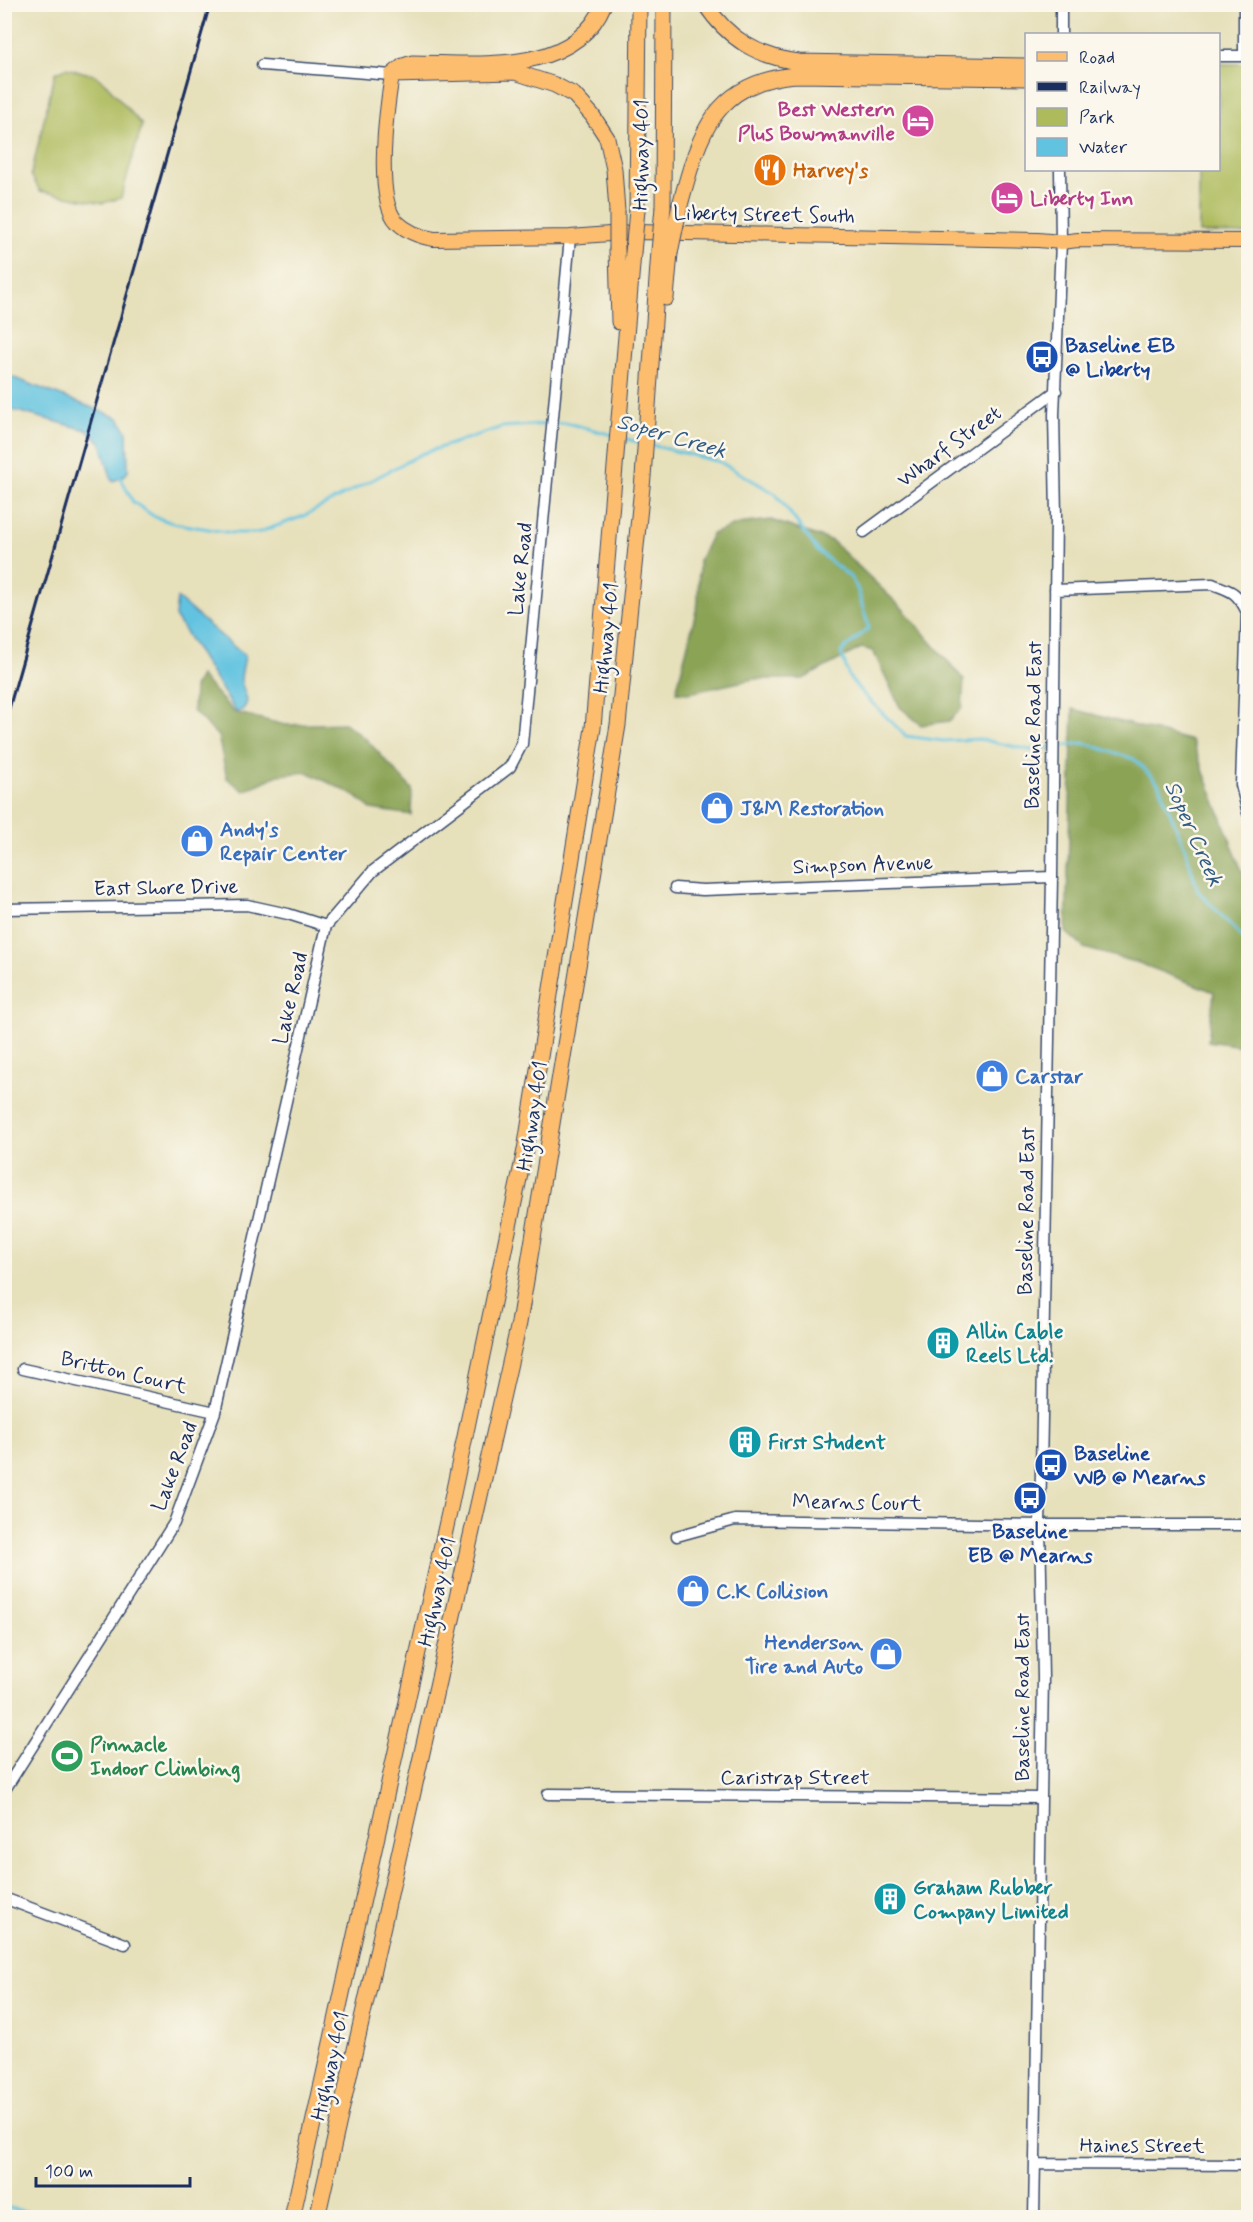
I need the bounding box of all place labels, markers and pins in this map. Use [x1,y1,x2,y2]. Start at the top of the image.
place label: Best Western Plus Bowmanville [738,96,895,148]
hotel icon: Best Western Plus Bowmanville [900,103,936,139]
restaurant icon: Harvey's [752,152,788,188]
place label: Harvey's [793,157,869,185]
hotel icon: Liberty Inn [989,180,1025,216]
place label: Liberty Inn [1030,185,1134,213]
place label: Baseline EB @ Liberty [1065,332,1175,384]
bus stop icon: Baseline EB @ Liberty [1024,339,1060,375]
shop icon: J&M Restoration [699,790,735,826]
place label: J&M Restoration [740,795,884,823]
place label: Andy's Repair Center [220,816,347,868]
shop icon: Andy's Repair Center [179,823,215,859]
shop icon: Carstar [974,1058,1010,1094]
place label: Carstar [1015,1063,1083,1091]
place label: Allin Cable Reels Ltd. [966,1318,1064,1370]
building icon: Allin Cable Reels Ltd. [925,1325,961,1361]
building icon: First Student [727,1424,763,1460]
place label: First Student [768,1429,886,1457]
place label: Baseline WB @ Mearns [1073,1440,1206,1492]
bus stop icon: Baseline WB @ Mearns [1033,1447,1069,1483]
bus stop icon: Baseline EB @ Mearns [1012,1480,1048,1516]
place label: Baseline EB @ Mearns [967,1518,1093,1570]
shop icon: C.K Collision [675,1573,711,1609]
place label: C.K Collision [716,1578,828,1606]
place label: Henderson Tire and Auto [745,1629,864,1681]
shop icon: Henderson Tire and Auto [868,1636,904,1672]
place label: Pinnacle Indoor Climbing [90,1731,240,1783]
sports icon: Pinnacle Indoor Climbing [49,1738,85,1774]
place label: Graham Rubber Company Limited [913,1874,1069,1926]
building icon: Graham Rubber Company Limited [872,1881,908,1917]

